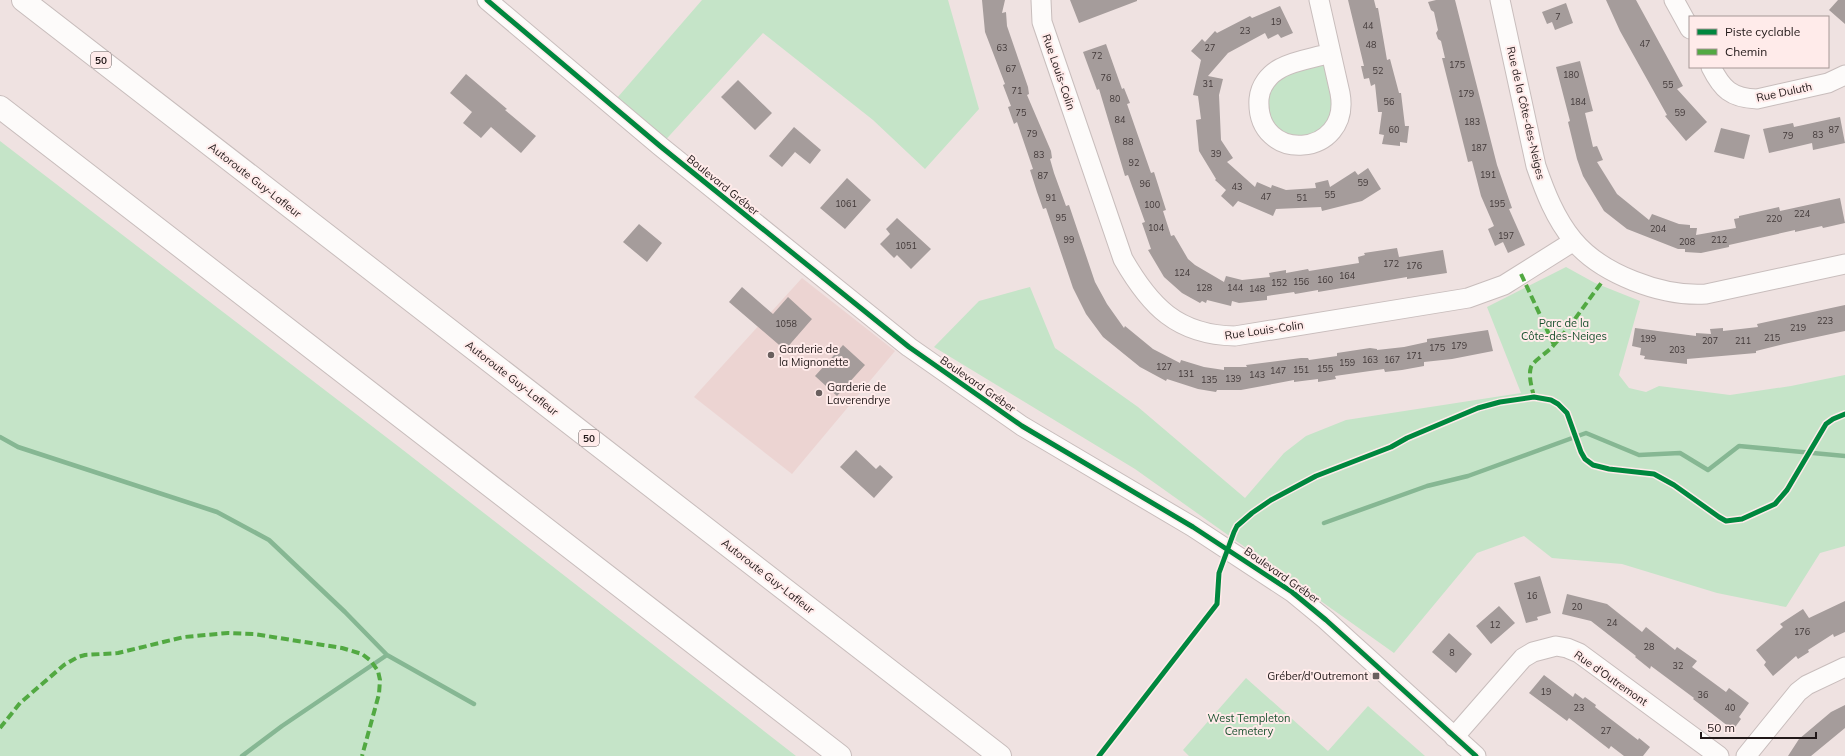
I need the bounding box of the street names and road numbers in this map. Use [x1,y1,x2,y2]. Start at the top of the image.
street label: Rue Louis-Colin [1039,32,1079,112]
street label: Rue de la Côte-des-Neiges [1504,45,1548,181]
road number: 50 [91,52,111,68]
street label: Rue Duluth [1755,79,1813,105]
street label: Autoroute Guy-Lafleur [206,139,304,221]
street label: Boulevard Gréber [684,152,762,218]
street label: Rue Louis-Colin [1224,318,1304,342]
street label: Autoroute Guy-Lafleur [463,337,561,419]
street label: Boulevard Gréber [938,353,1018,415]
road number: 50 [579,430,599,446]
street label: Autoroute Guy-Lafleur [719,535,817,617]
street label: Boulevard Gréber [1242,544,1322,606]
street label: Rue d'Outremont [1571,647,1651,709]

